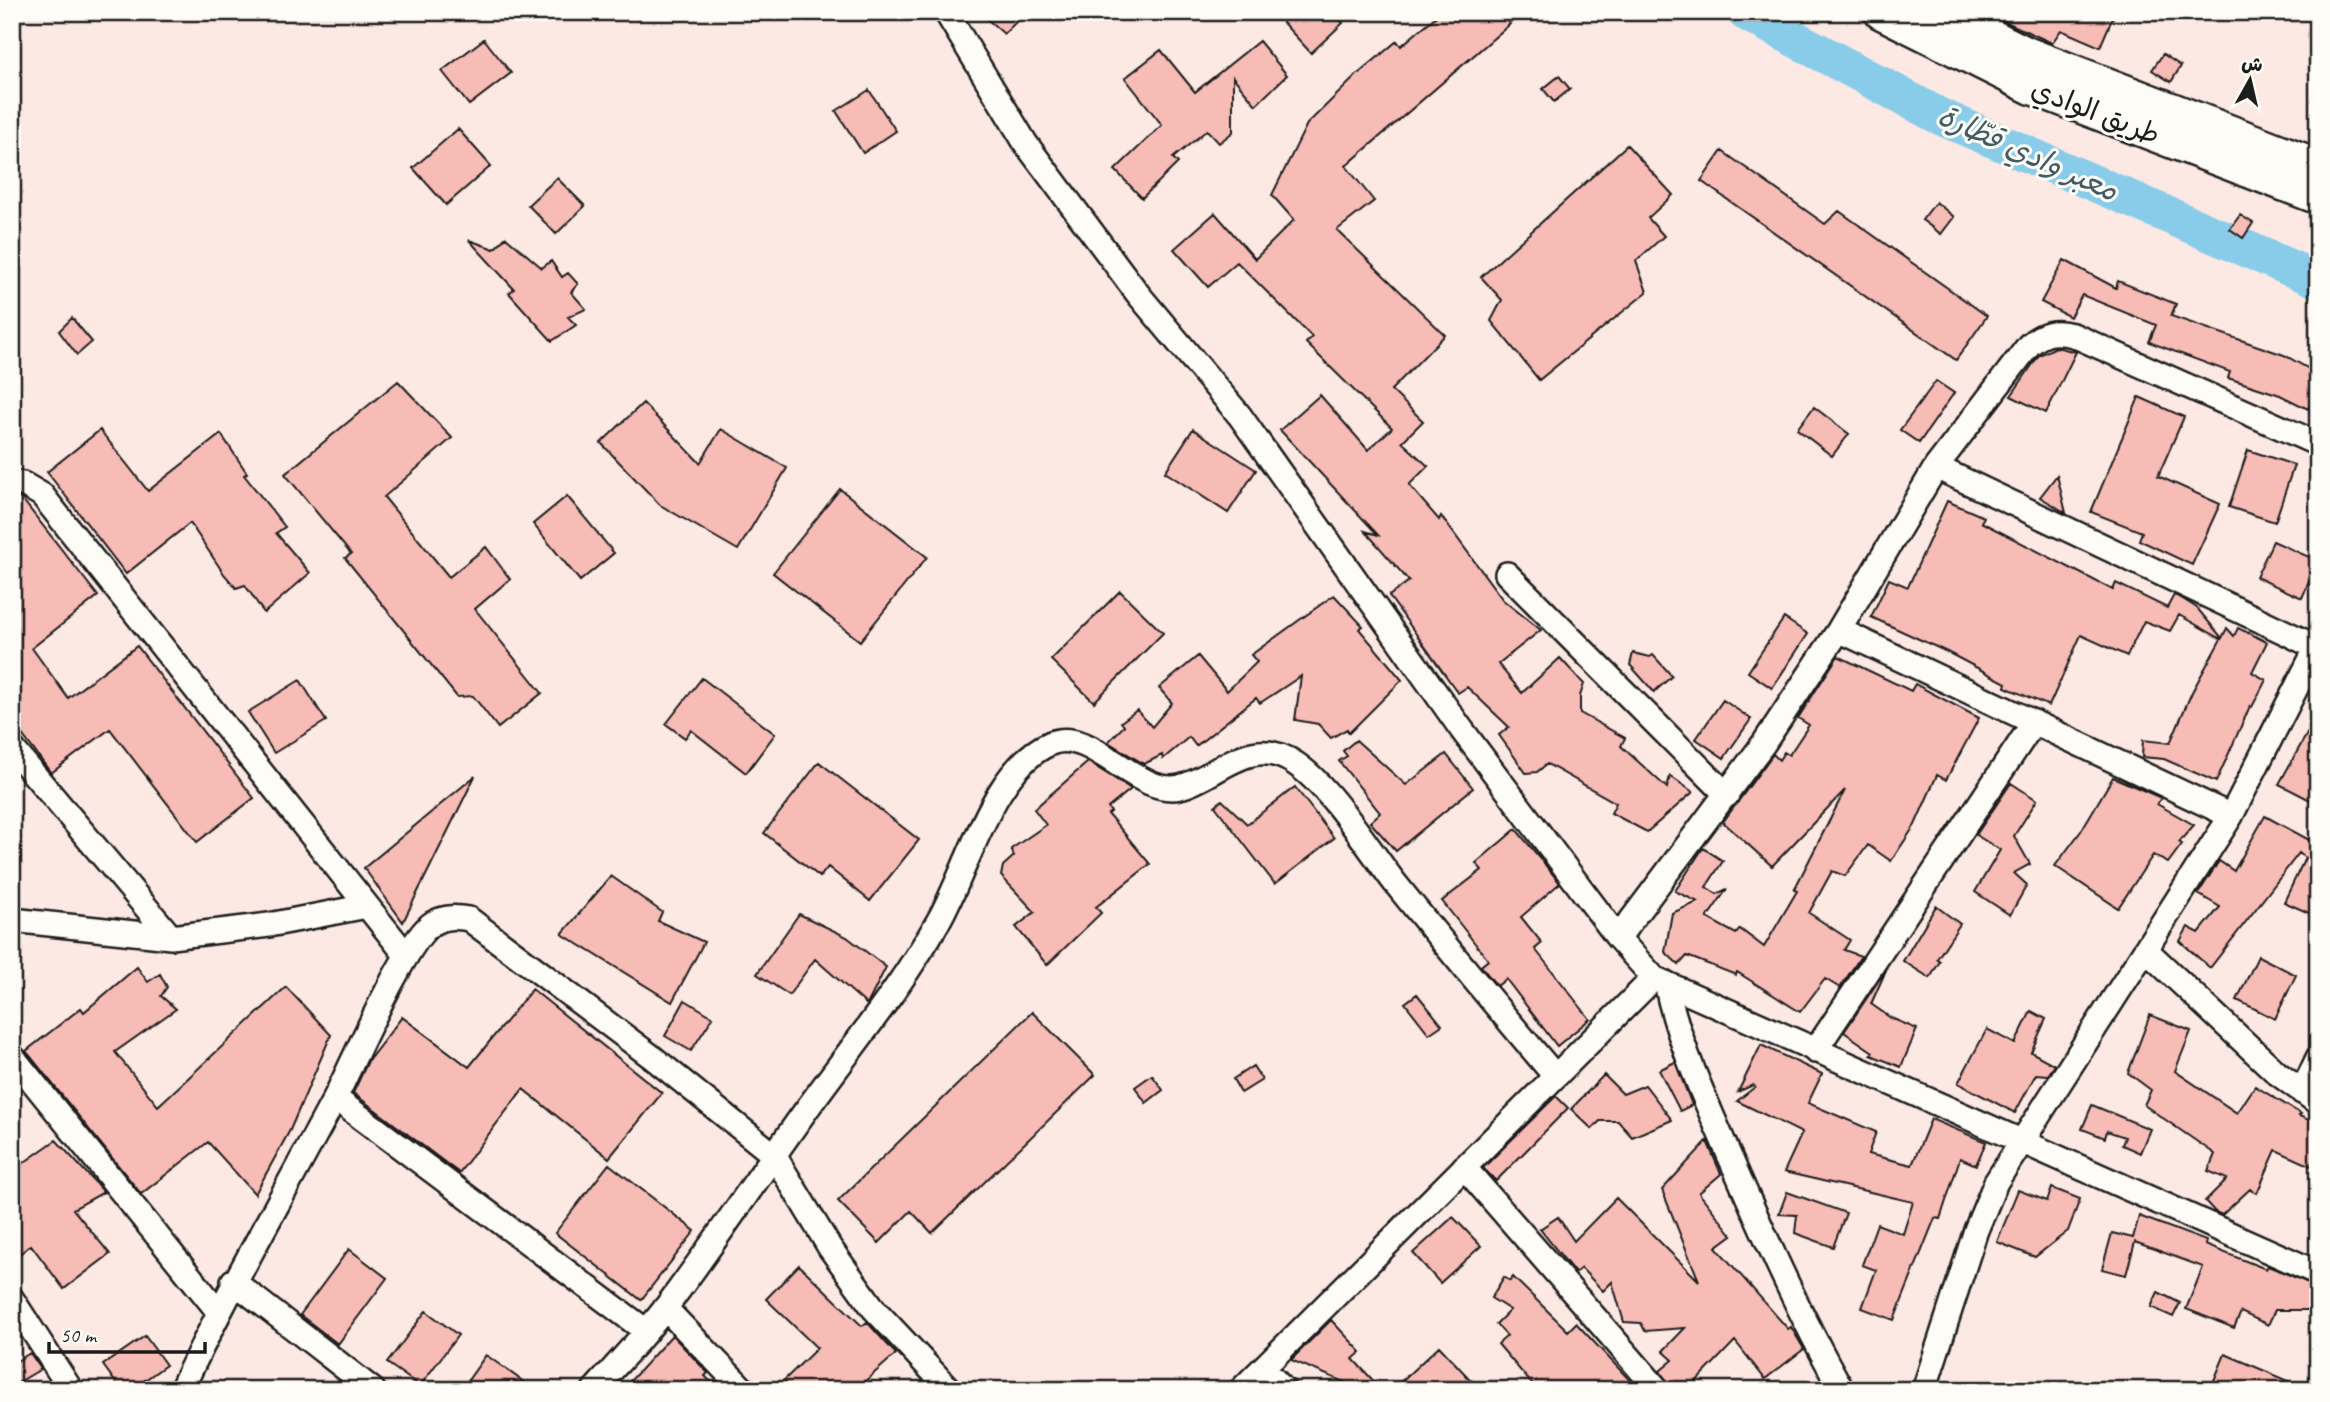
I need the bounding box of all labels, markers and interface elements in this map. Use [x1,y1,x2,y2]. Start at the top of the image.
north arrow [2214,46,2284,116]
text: ش [2240,51,2264,78]
street label: طريق الوادي [2025,71,2165,155]
water label: معبر وادي قطّارة [1931,96,2124,212]
scale bar [49,1311,205,1355]
text: 50 m [60,1322,98,1348]

